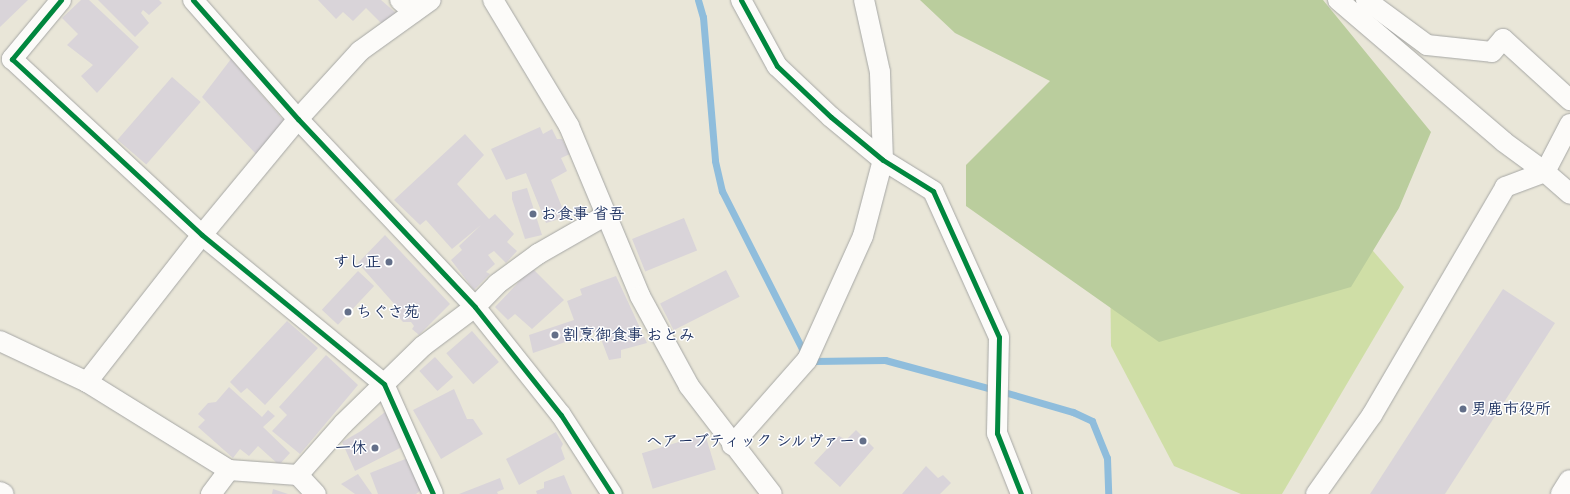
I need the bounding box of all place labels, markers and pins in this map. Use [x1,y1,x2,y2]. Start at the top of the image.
place label: お食事 省吾 [541,204,625,224]
marker: お食事 省吾 [528,209,538,219]
place label: すし正 [333,252,381,272]
marker: すし正 [384,257,394,267]
place label: ちぐさ苑 [356,302,420,322]
marker: ちぐさ苑 [343,307,353,317]
place label: 割烹御食事 おとみ [563,325,695,345]
marker: 割烹御食事 おとみ [550,330,560,340]
place label: 男鹿市役所 [1471,399,1551,419]
marker: 男鹿市役所 [1458,404,1468,414]
place label: ヘアーブティック シルヴァー [644,431,855,451]
marker: ヘアーブティック シルヴァー [858,436,868,446]
place label: 一休 [335,438,367,458]
marker: 一休 [370,443,380,453]

